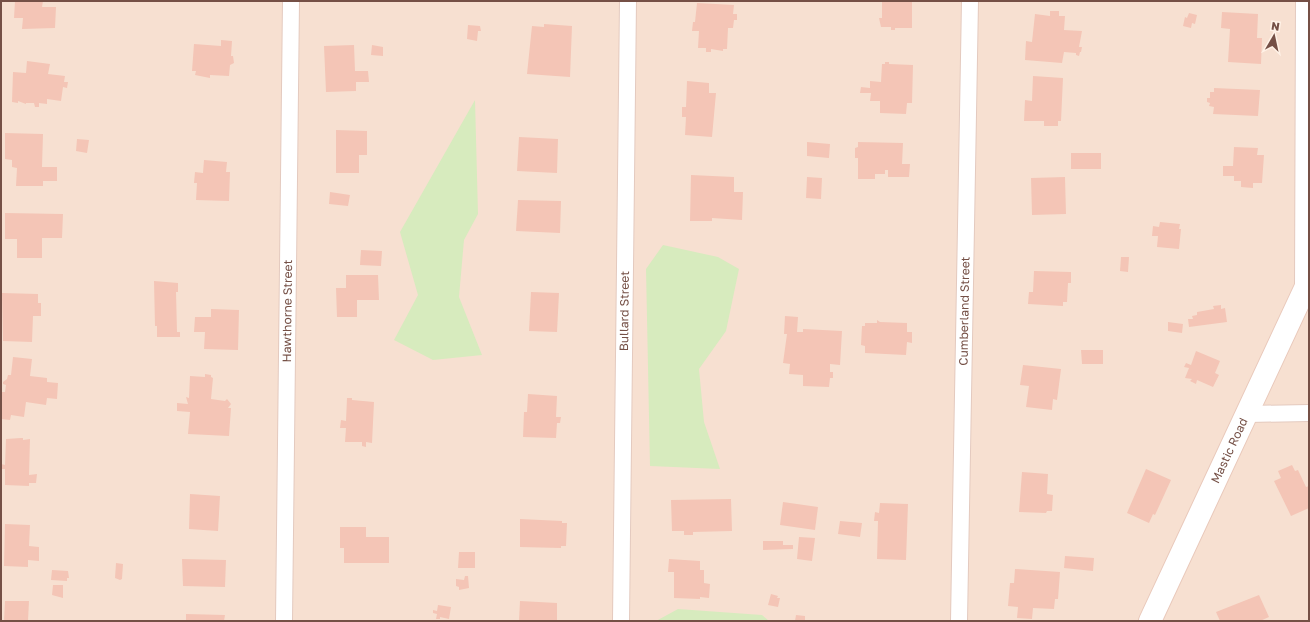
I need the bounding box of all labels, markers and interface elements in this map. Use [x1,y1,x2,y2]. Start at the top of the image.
north arrow [1254,16,1294,56]
text: N [1270,19,1281,33]
street label: Cumberland Street [956,256,972,366]
street label: Hawthorne Street [279,259,295,363]
street label: Bullard Street [616,271,632,351]
street label: Mastic Road [1207,415,1251,486]

